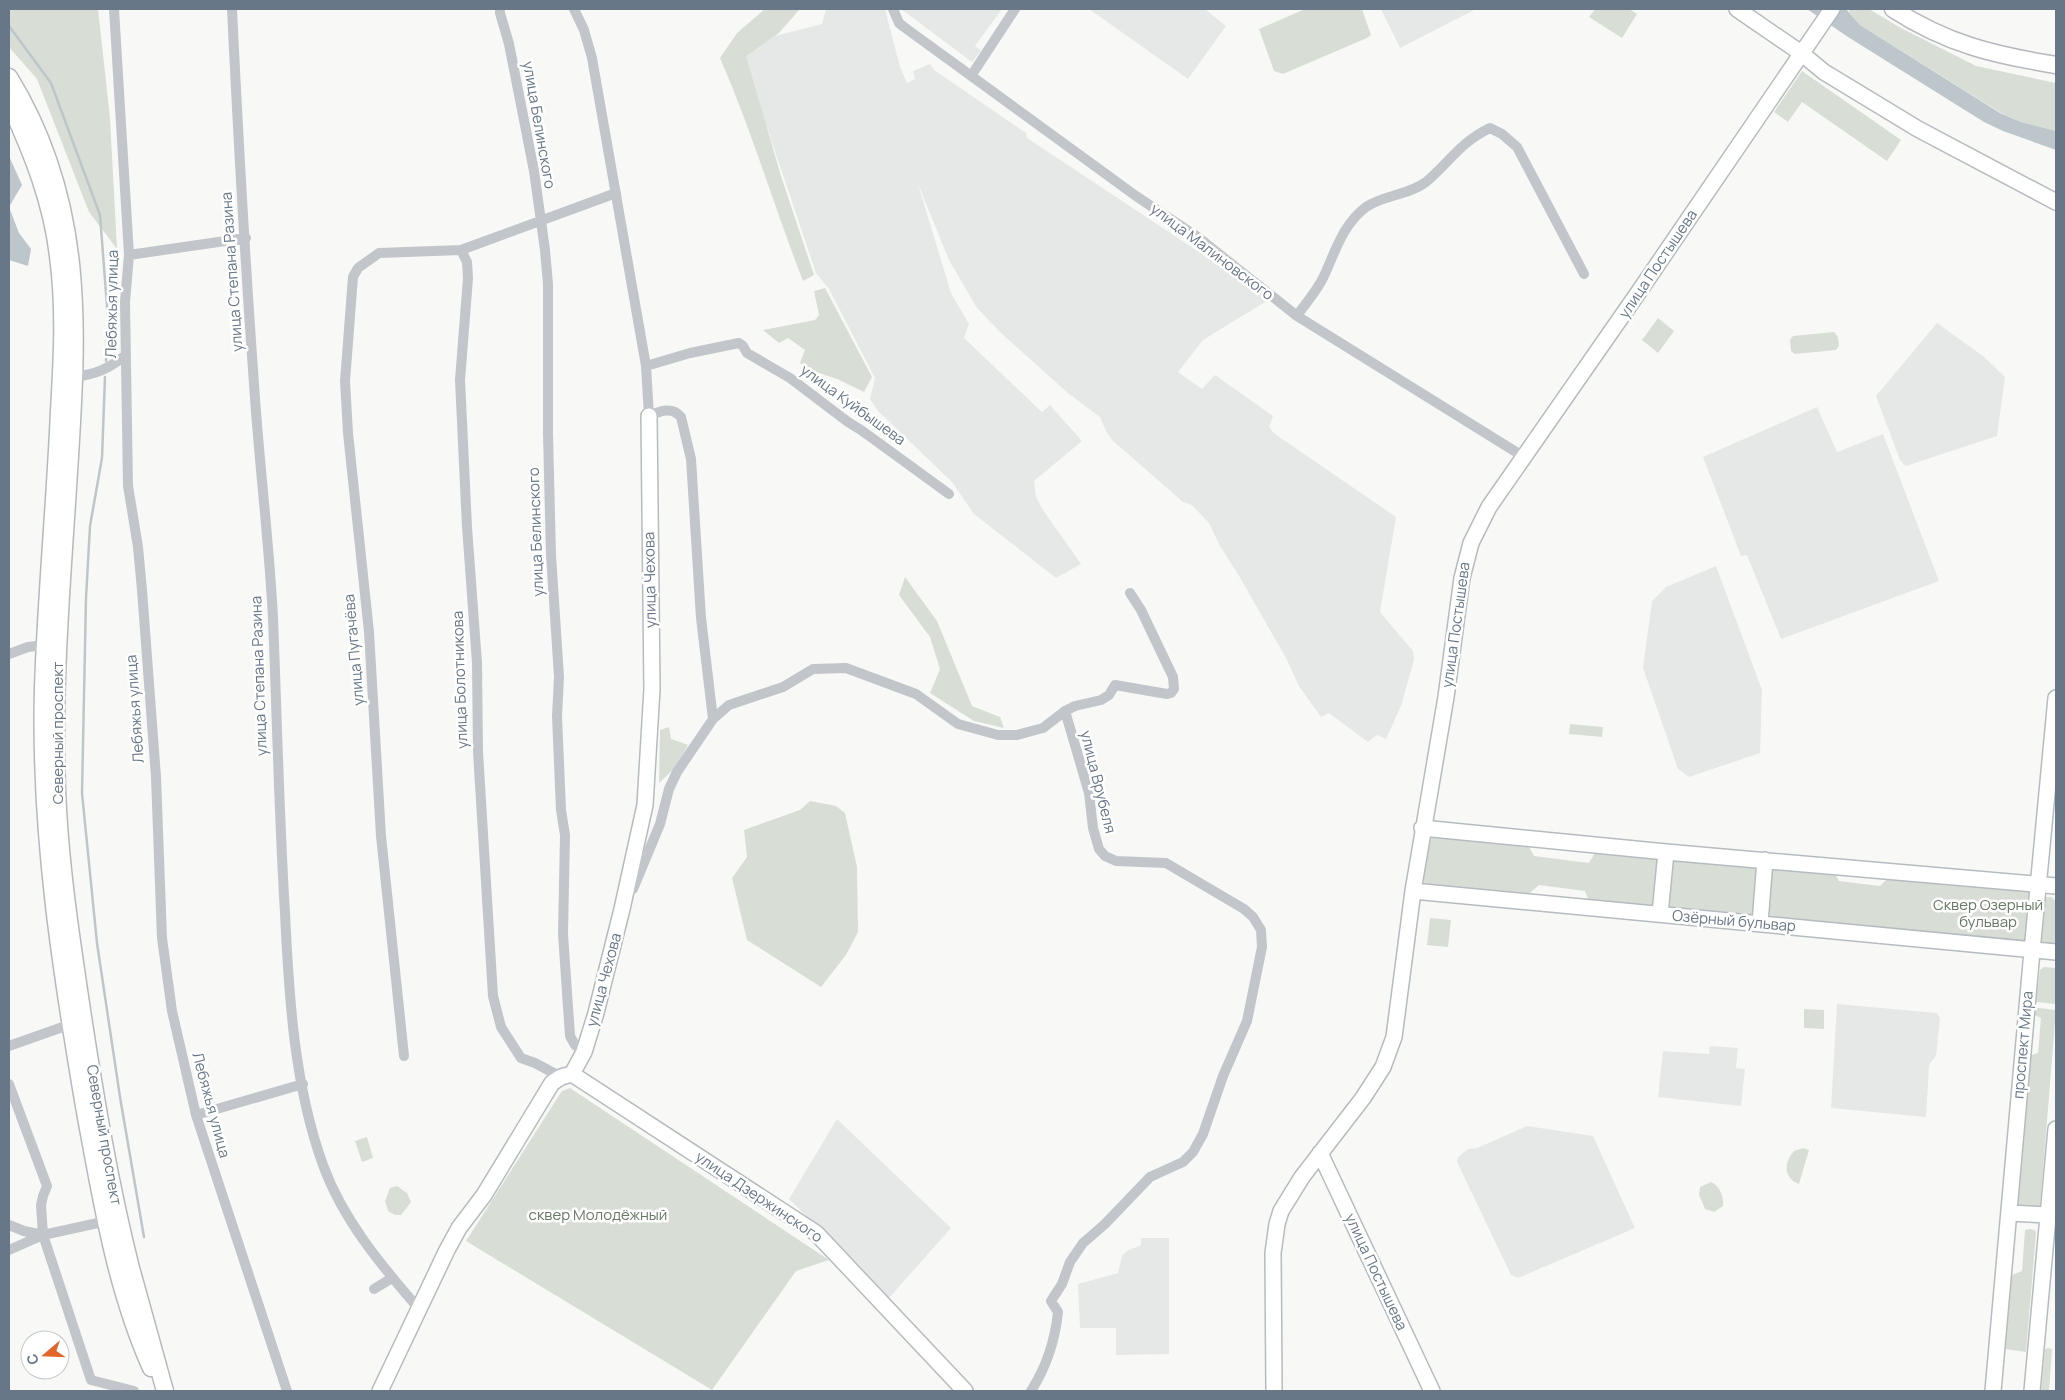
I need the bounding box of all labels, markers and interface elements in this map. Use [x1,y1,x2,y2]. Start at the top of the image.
street label: улица Белинского [518,59,561,191]
street label: улица Степана Разина [215,191,248,353]
street label: улица Малиновского [1146,198,1278,305]
street label: улица Постышева [1613,205,1702,322]
street label: Лебяжья улица [100,250,123,358]
street label: улица Куйбышева [796,359,910,450]
street label: улица Белинского [523,467,548,597]
street label: улица Чехова [638,532,661,628]
street label: улица Постышева [1436,561,1475,689]
street label: улица Пугачёва [338,593,369,707]
street label: улица Степана Разина [245,596,272,756]
street label: улица Болотникова [447,611,472,749]
street label: Лебяжья улица [120,654,149,764]
street label: Северный проспект [47,661,68,804]
street label: улица Врубеля [1076,728,1121,836]
park label: Сквер Озерный бульвар [1933,894,2043,932]
street label: Озёрный бульвар [1671,905,1797,936]
street label: улица Чехова [581,931,626,1029]
street label: проспект Мира [2007,990,2038,1100]
street label: Лебяжья улица [187,1050,236,1160]
street label: Северный проспект [82,1063,127,1207]
street label: улица Дзержинского [691,1146,827,1247]
park label: сквер Молодёжный [529,1204,667,1225]
street label: улица Постышева [1340,1210,1413,1334]
north arrow [20,1330,70,1380]
text: С [22,1351,43,1367]

